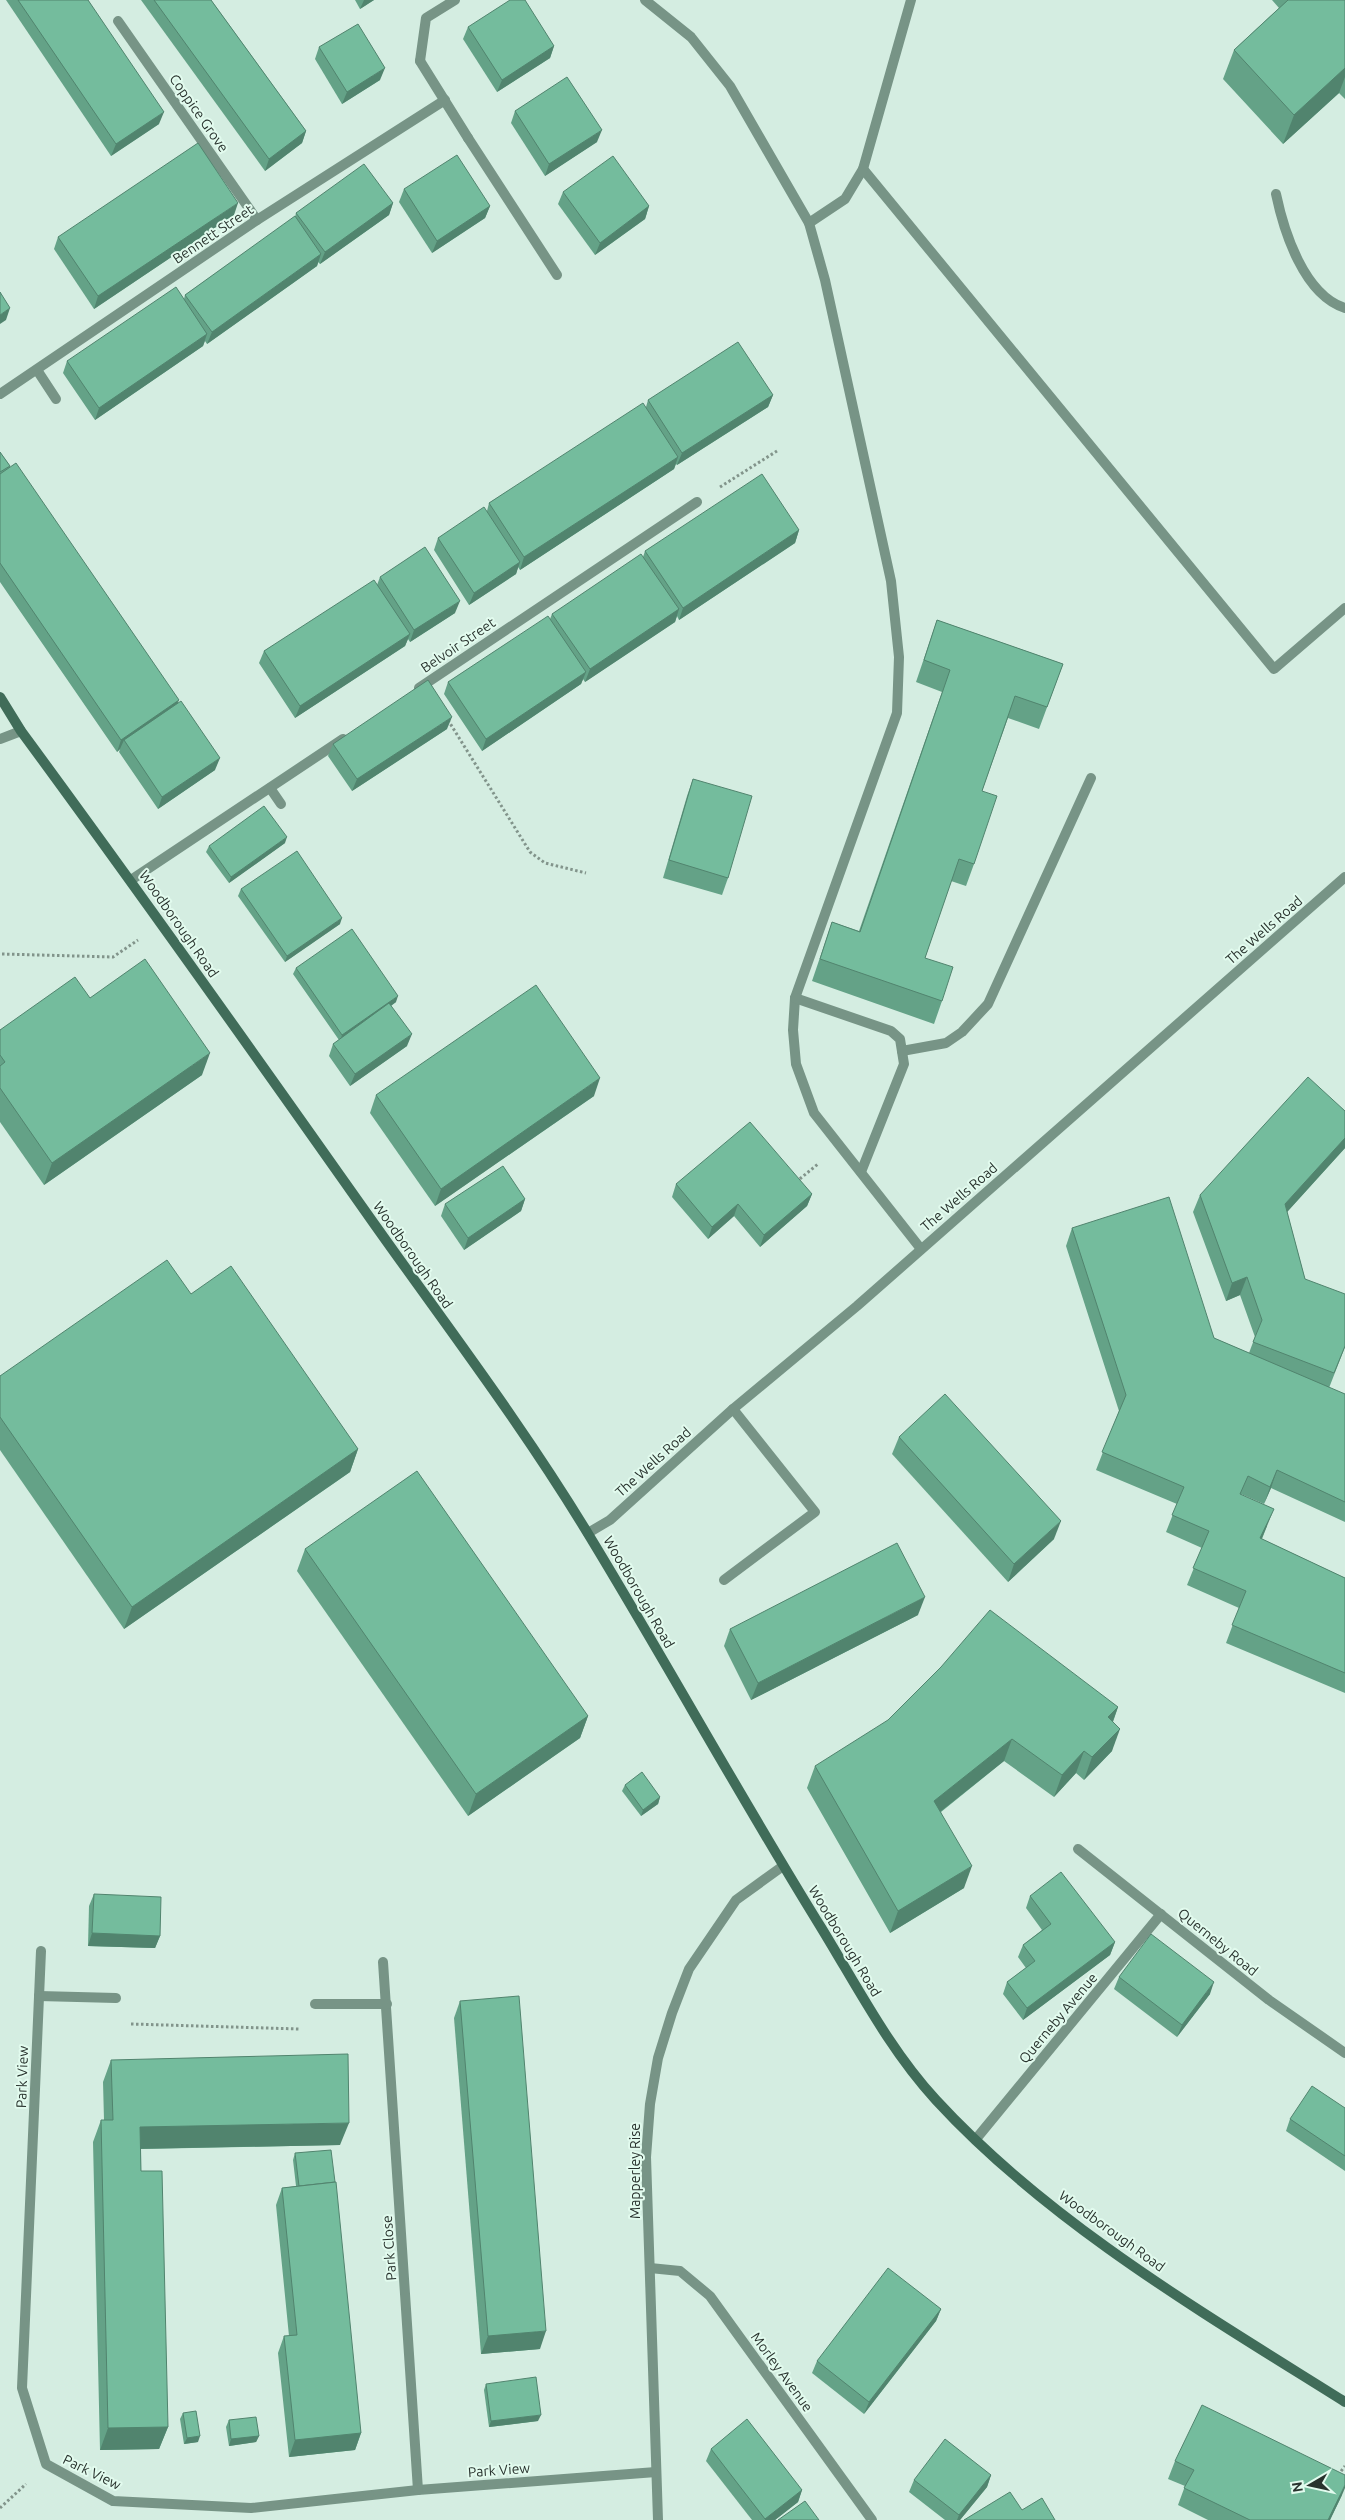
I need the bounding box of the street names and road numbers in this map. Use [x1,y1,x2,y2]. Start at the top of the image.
street label: Coppice Grove [166,71,232,155]
street label: Bennett Street [170,201,257,267]
street label: Belvoir Street [418,614,499,676]
street label: Woodborough Road [136,868,222,980]
street label: The Wells Road [1222,892,1306,968]
street label: The Wells Road [917,1159,1001,1235]
street label: Woodborough Road [370,1199,456,1311]
street label: The Wells Road [612,1424,694,1500]
street label: Woodborough Road [600,1533,678,1651]
street label: Woodborough Road [806,1883,884,1999]
street label: Querneby Road [1175,1905,1261,1979]
street label: Querneby Avenue [1016,1970,1100,2066]
street label: Park View [13,2045,31,2108]
street label: Mapperley Rise [627,2123,643,2219]
street label: Woodborough Road [1056,2187,1168,2275]
street label: Park Close [379,2215,399,2281]
street label: Morley Avenue [748,2329,816,2415]
street label: Park View [60,2451,124,2493]
street label: Park View [467,2460,531,2480]

